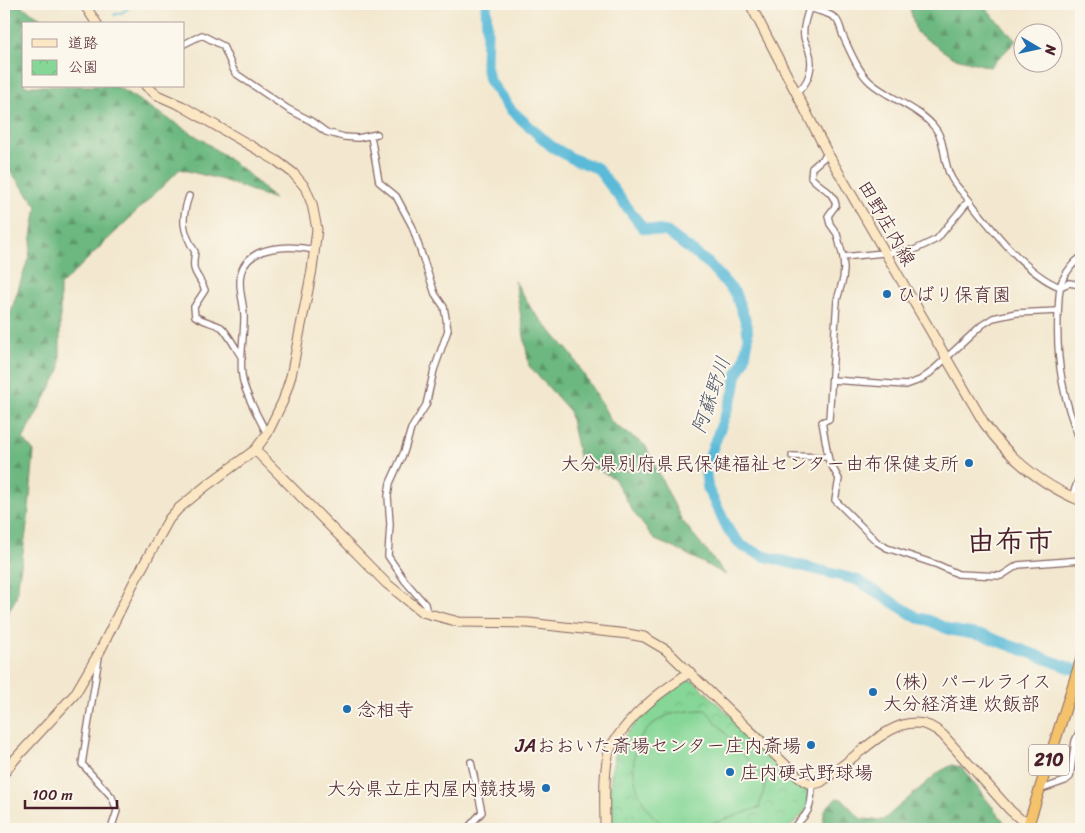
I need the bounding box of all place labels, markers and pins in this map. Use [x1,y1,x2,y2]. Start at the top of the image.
place label: ひばり保育園 [897,278,1011,311]
marker: ひばり保育園 [881,288,893,300]
place label: 大分県別府県民保健福祉センター由布保健支所 [561,447,959,480]
marker: 大分県別府県民保健福祉センター由布保健支所 [963,457,975,469]
place label: （株）パールライス 大分経済連 炊飯部 [883,665,1051,720]
marker: （株）パールライス 大分経済連 炊飯部 [867,686,879,698]
place label: 念相寺 [357,693,414,726]
marker: 念相寺 [341,703,353,715]
place label: JAおおいた斎場センター庄内斎場 [514,729,801,762]
marker: JAおおいた斎場センター庄内斎場 [805,739,817,751]
place label: 庄内硬式野球場 [740,756,873,789]
marker: 庄内硬式野球場 [724,766,736,778]
place label: 大分県立庄内屋内競技場 [327,772,536,805]
marker: 大分県立庄内屋内競技場 [540,782,552,794]

